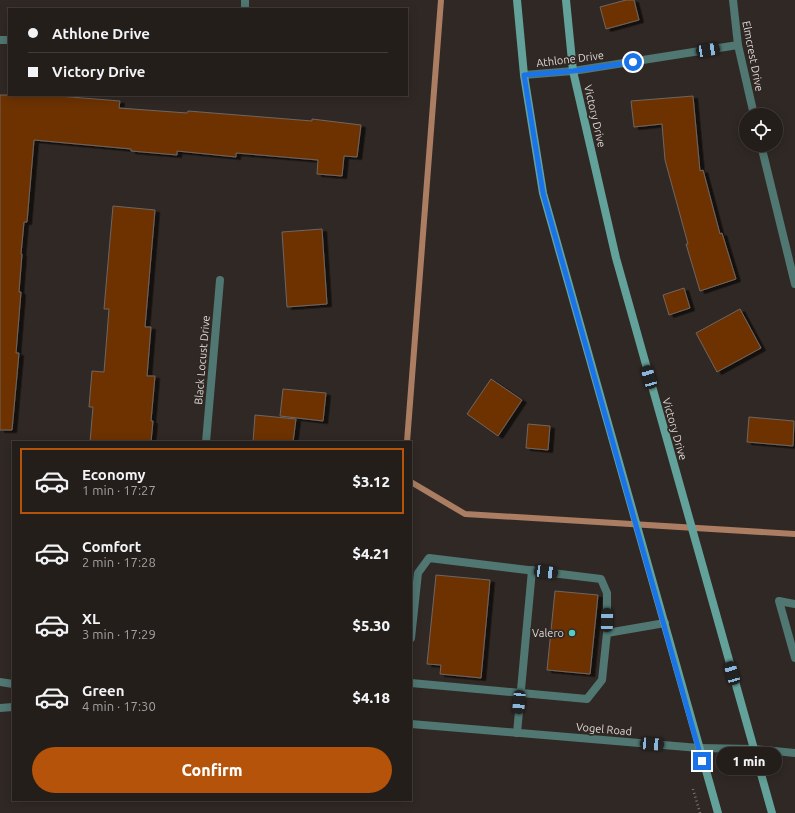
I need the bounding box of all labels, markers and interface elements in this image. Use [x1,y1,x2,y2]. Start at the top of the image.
street label: Elmcrest Drive [740,20,766,92]
text: Athlone Drive [52,25,150,42]
car [695,42,721,58]
street label: Athlone Drive [536,49,604,69]
route start [624,53,642,71]
text: Victory Drive [52,63,146,80]
street label: Victory Drive [582,83,608,149]
map controls [739,108,783,152]
button: locate [739,108,783,152]
street label: Black Locust Drive [192,315,212,405]
car [640,364,658,390]
street label: Victory Drive [660,397,690,461]
icon: car [34,463,70,499]
text: Economy [82,466,146,483]
text: $3.12 [352,473,390,490]
text: 1 min · 17:27 [82,483,156,497]
icon: car [34,535,70,571]
text: Comfort [82,538,141,555]
text: $4.21 [352,545,390,562]
text: 2 min · 17:28 [82,555,156,569]
car [533,565,559,579]
icon: car [34,607,70,643]
car [601,608,613,632]
text: XL [82,610,100,627]
text: $5.30 [352,617,390,634]
text: 3 min · 17:29 [82,627,156,641]
place label: Valero [532,627,564,639]
marker: Valero [567,628,577,638]
car [723,660,741,686]
icon: car [34,679,70,715]
text: Green [82,682,124,699]
text: $4.18 [352,689,390,706]
car [512,690,526,714]
text: 4 min · 17:30 [82,699,156,713]
street label: Vogel Road [575,721,633,737]
car [640,737,664,751]
button: Confirm [32,747,392,793]
callout: 1 min [716,747,782,775]
route end [693,752,711,770]
text: 1 min [732,754,766,768]

